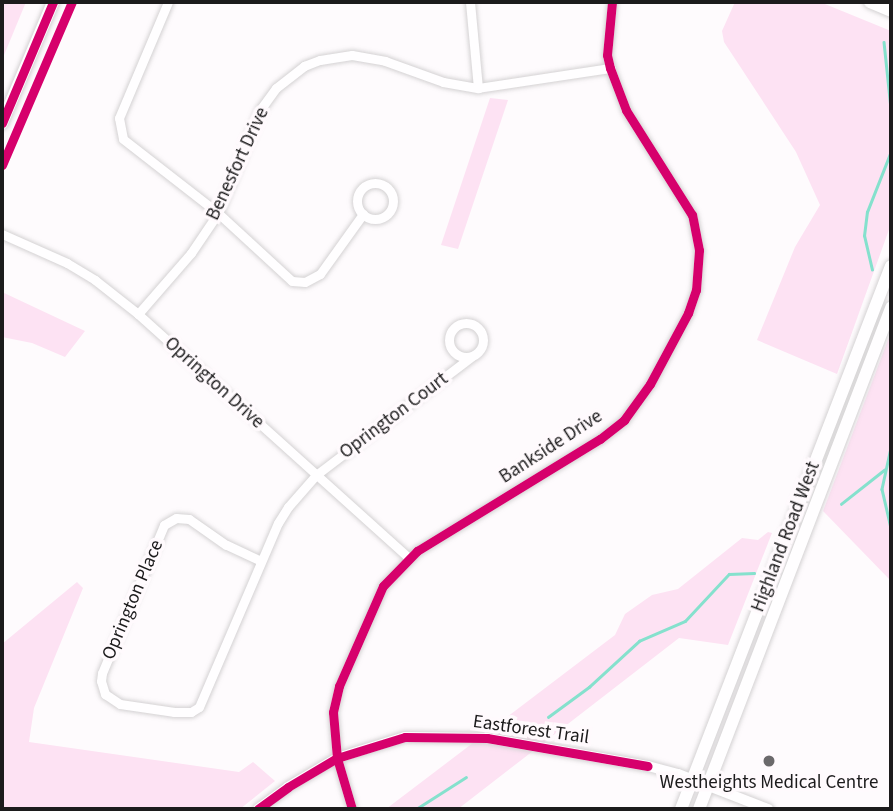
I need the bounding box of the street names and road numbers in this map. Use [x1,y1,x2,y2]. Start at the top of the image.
street label: Benesfort Drive [202,104,274,224]
street label: Oprington Drive [159,332,269,434]
street label: Oprington Court [335,368,453,464]
street label: Bankside Drive [495,405,607,489]
street label: Highland Road West [747,459,825,615]
street label: Oprington Place [98,537,168,663]
street label: Eastforest Trail [471,711,591,749]

